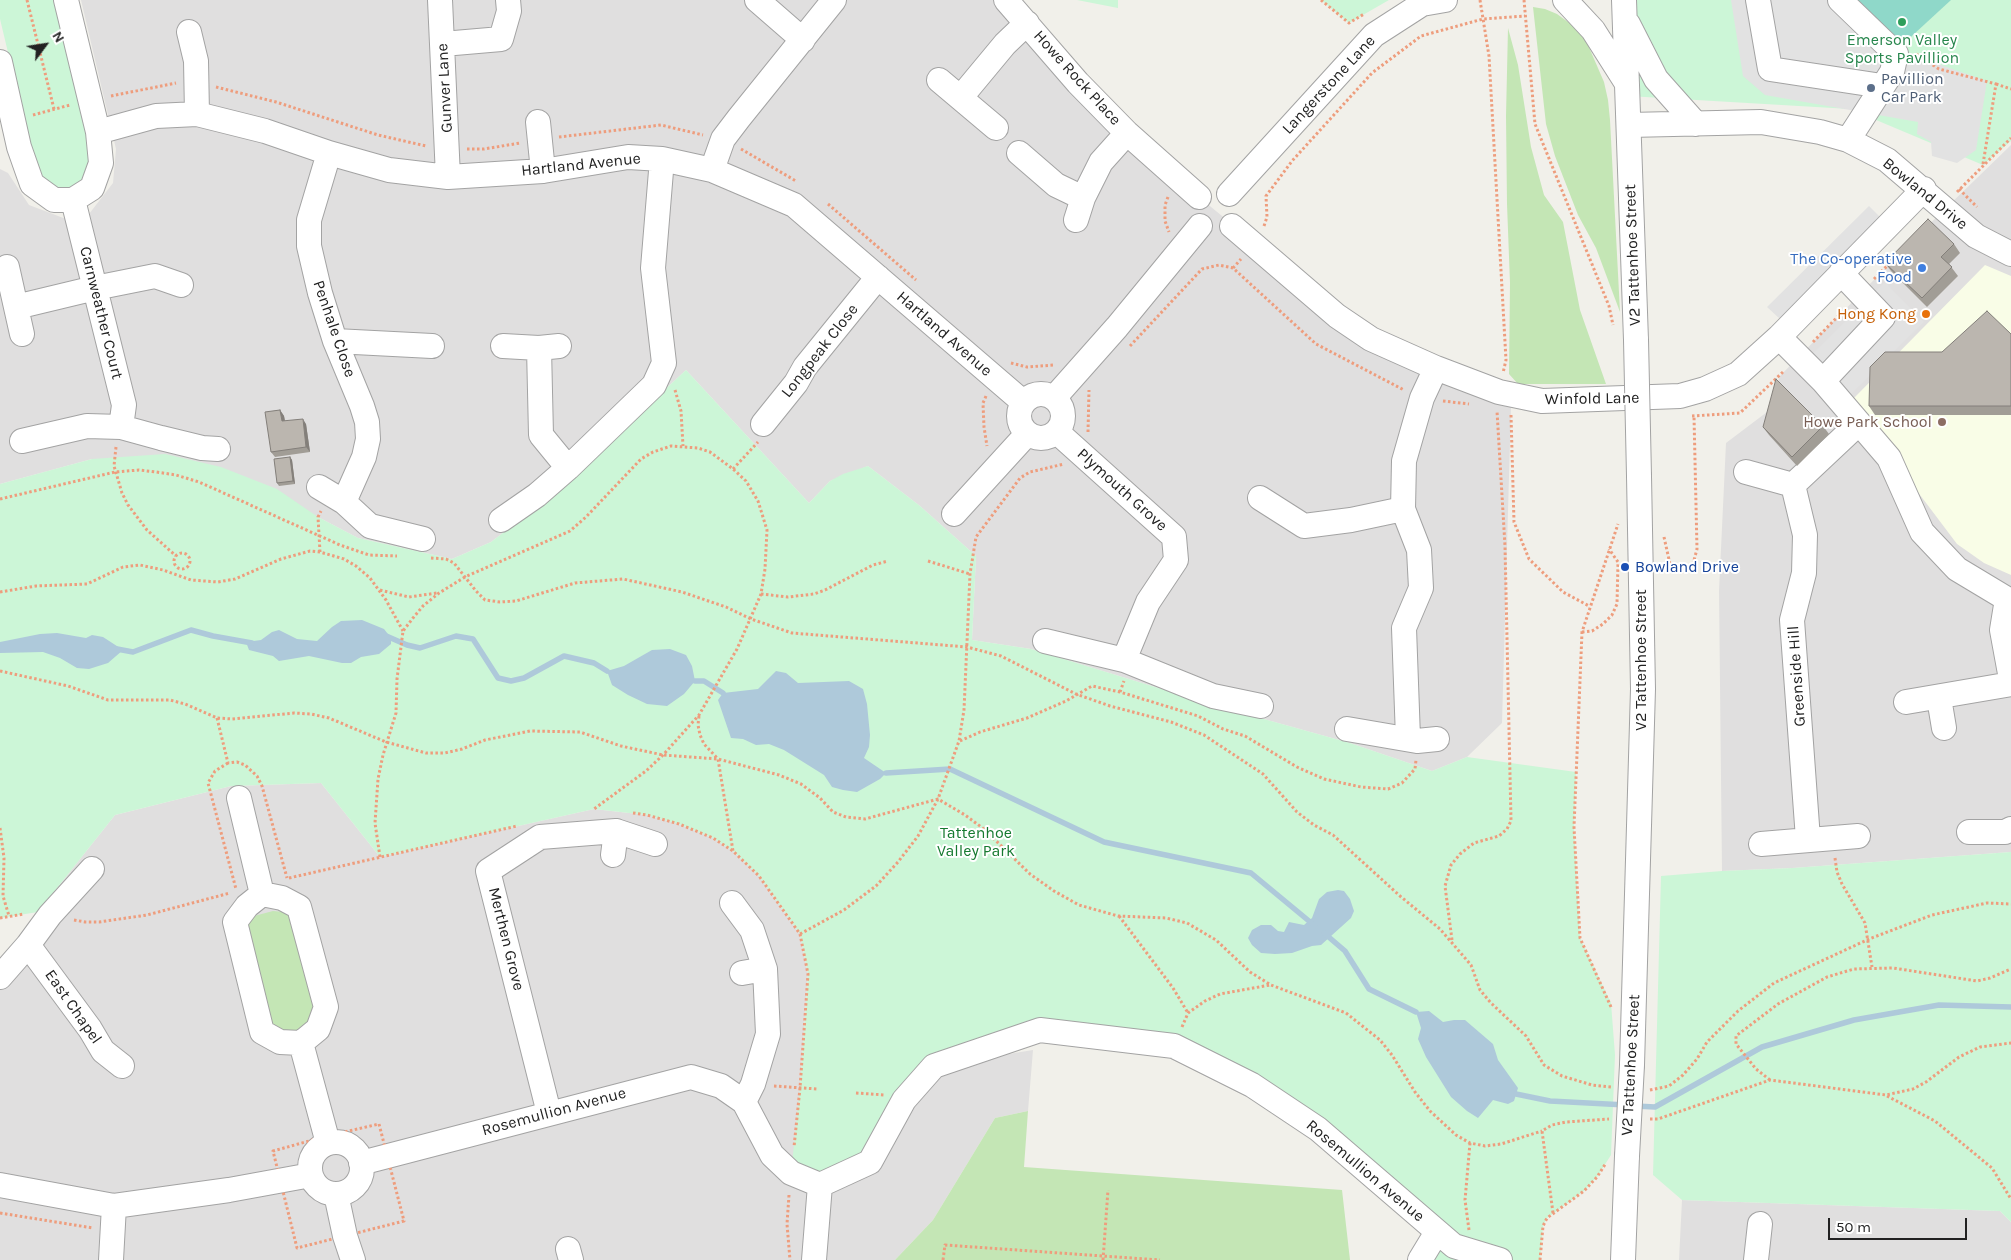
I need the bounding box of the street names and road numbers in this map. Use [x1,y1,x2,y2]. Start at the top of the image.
street label: Howe Rock Place [1029,27,1125,129]
street label: Langerstone Lane [1278,32,1380,138]
street label: Gunver Lane [433,43,457,133]
street label: Hartland Avenue [520,149,642,181]
street label: Bowland Drive [1879,154,1971,234]
street label: V2 Tattenhoe Street [1621,184,1645,326]
street label: Carnweather Court [75,245,127,381]
street label: Penhale Close [308,278,360,380]
street label: Hartland Avenue [892,287,996,381]
street label: Longpeak Close [777,300,863,402]
street label: Winfold Lane [1544,389,1640,409]
street label: Plymouth Grove [1073,444,1171,536]
street label: V2 Tattenhoe Street [1631,589,1651,731]
street label: Greenside Hill [1784,625,1810,727]
street label: Merthen Grove [484,885,528,993]
street label: East Chapel [40,966,106,1048]
street label: V2 Tattenhoe Street [1618,994,1644,1136]
street label: Rosemullion Avenue [480,1084,628,1140]
street label: Rosemullion Avenue [1302,1116,1428,1226]

